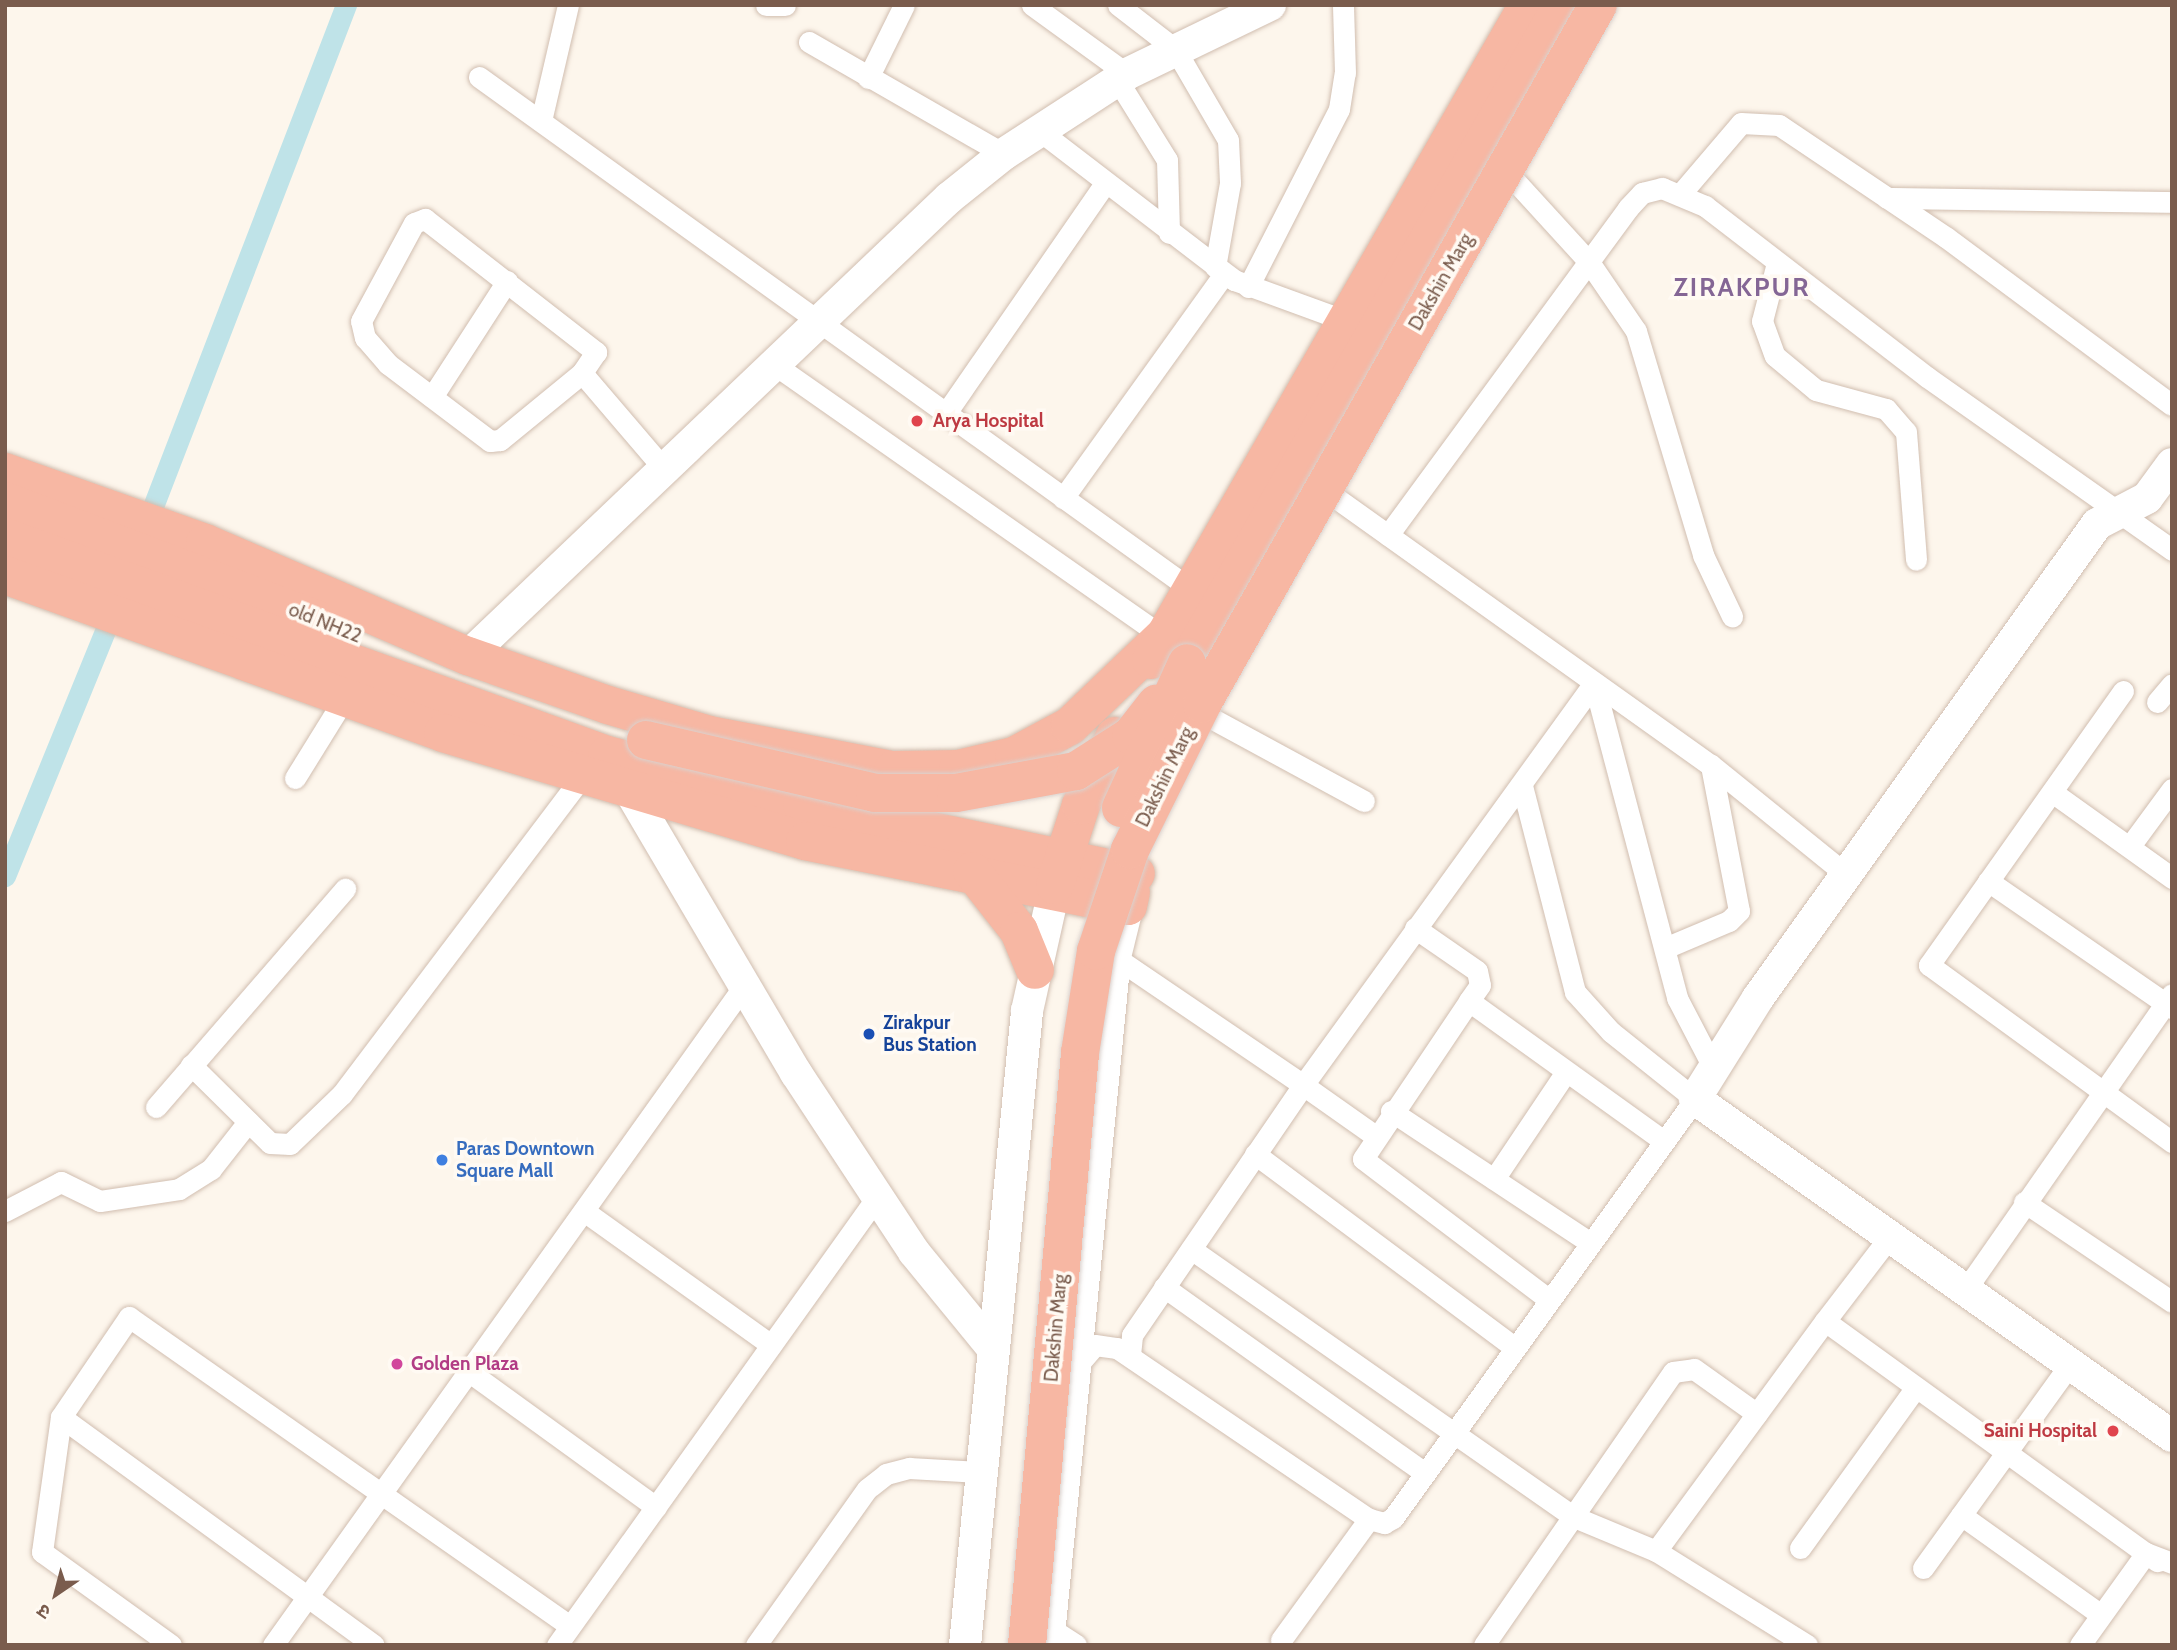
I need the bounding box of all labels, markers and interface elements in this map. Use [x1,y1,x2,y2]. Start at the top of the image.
street label: Dakshin Marg [1404,229,1478,335]
district label: ZIRAKPUR [1675,272,1809,304]
place label: Arya Hospital [933,410,1044,432]
marker: Arya Hospital [907,411,927,431]
street label: old NH22 [285,598,365,648]
street label: Dakshin Marg [1131,723,1199,831]
place label: Zirakpur Bus Station [883,1012,977,1056]
marker: Zirakpur Bus Station [861,1026,877,1042]
place label: Paras Downtown Square Mall [456,1138,594,1182]
marker: Paras Downtown Square Mall [434,1152,450,1168]
street label: Dakshin Marg [1040,1273,1072,1383]
place label: Golden Plaza [411,1353,519,1375]
marker: Golden Plaza [389,1356,405,1372]
place label: Saini Hospital [1984,1420,2097,1442]
marker: Saini Hospital [2103,1421,2123,1441]
north arrow [21,1559,91,1629]
text: उ [33,1599,55,1624]

